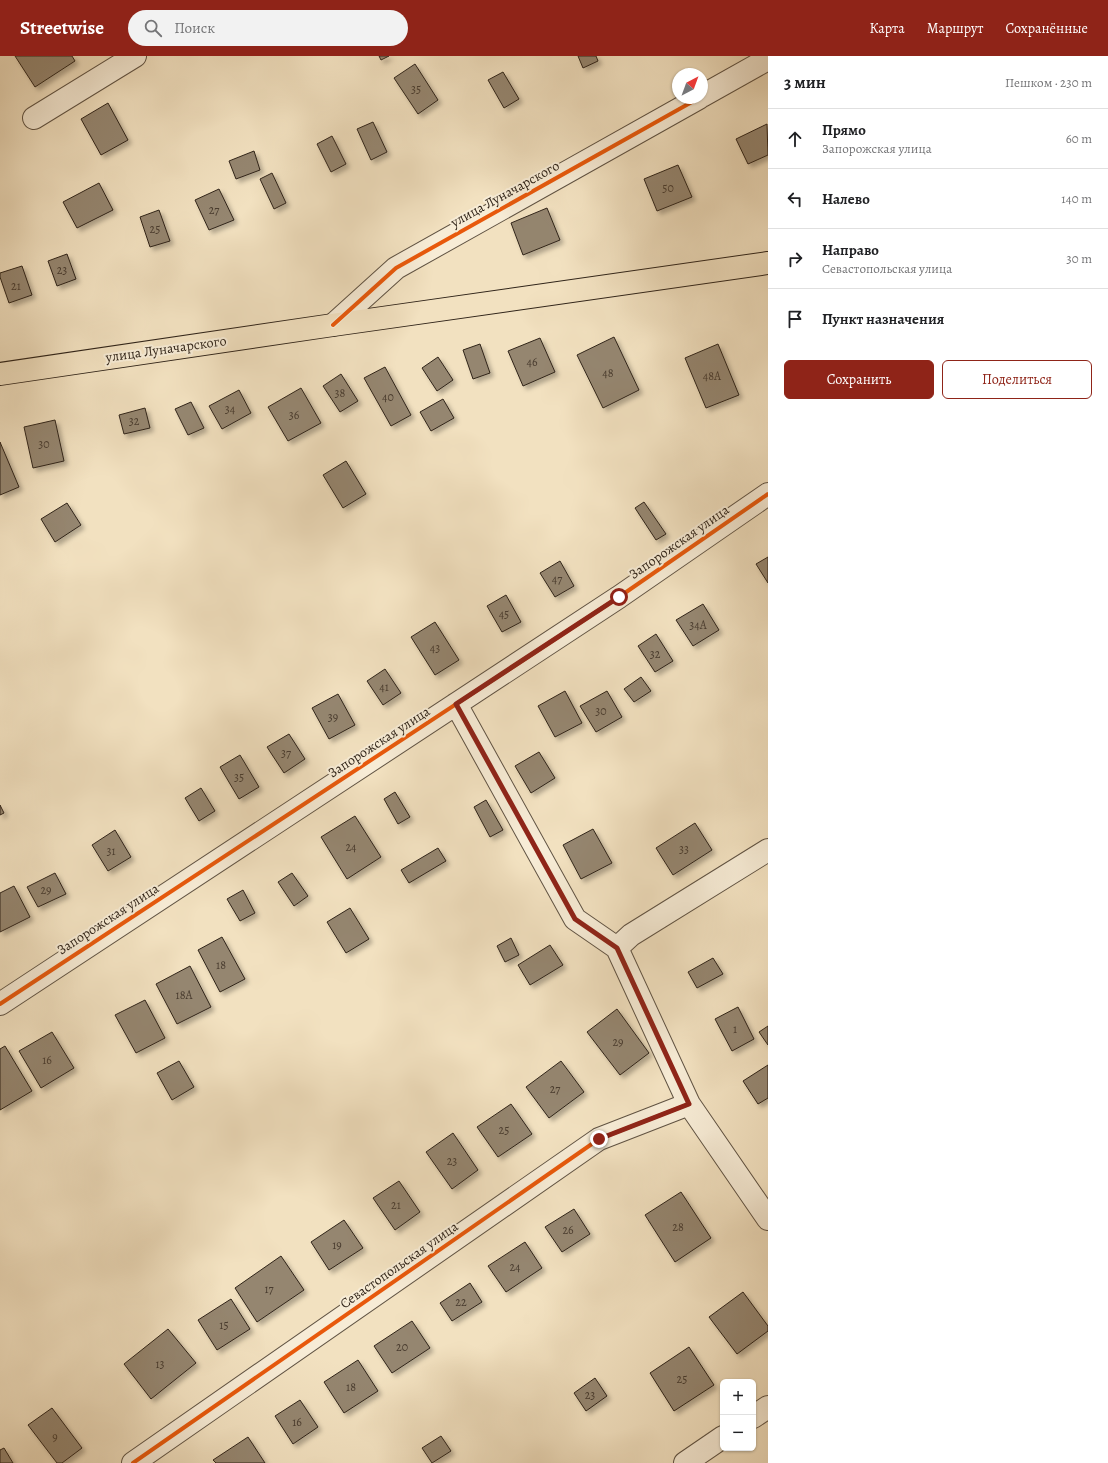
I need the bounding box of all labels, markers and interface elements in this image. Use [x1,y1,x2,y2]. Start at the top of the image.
search box [128,10,408,46]
text: Streetwise [20,15,104,41]
icon: search [142,17,164,39]
text: Поиск [174,18,215,38]
text: Карта [870,19,905,38]
text: Маршрут [927,19,983,38]
text: Сохранённые [1005,19,1088,38]
north arrow [672,68,708,104]
text: 3 мин [784,71,826,94]
text: Пешком · 230 m [1005,74,1092,91]
house number: 35 [411,81,421,97]
text: Прямо [822,120,866,140]
icon: ahead [784,128,806,150]
text: 60 m [1066,130,1092,147]
text: Запорожская улица [822,140,932,157]
street label: улица Луначарского [446,156,563,232]
house number: 50 [662,180,674,196]
icon: left [784,188,806,210]
text: Налево [822,189,870,209]
text: 140 m [1061,190,1092,207]
house number: 27 [209,202,220,218]
house number: 25 [150,221,160,237]
text: Направо [822,240,879,260]
icon: right [784,248,806,270]
text: 30 m [1066,250,1092,267]
text: Севастопольская улица [822,260,952,277]
house number: 23 [57,262,67,278]
house number: 21 [11,278,21,294]
icon: arrive [784,308,806,330]
text: Пункт назначения [822,309,944,329]
street label: улица Луначарского [103,331,228,367]
house number: 46 [527,354,538,370]
button: Сохранить [784,360,934,399]
button: Поделиться [942,360,1092,399]
house number: 48 [602,365,614,381]
house number: 48А [703,368,722,384]
house number: 38 [335,385,346,401]
house number: 40 [382,389,394,405]
house number: 34 [225,401,236,417]
house number: 36 [289,407,300,423]
house number: 32 [129,413,140,429]
house number: 30 [38,436,50,452]
street label: Запорожская улица [625,500,733,584]
house number: 47 [552,571,563,587]
route start [610,588,628,606]
house number: 45 [499,606,509,622]
house number: 34А [689,617,708,633]
house number: 43 [430,640,440,656]
house number: 32 [650,646,661,662]
house number: 41 [379,679,389,695]
street label: Запорожская улица [324,702,434,782]
house number: 30 [595,703,607,719]
house number: 39 [328,709,338,725]
house number: 37 [281,745,292,761]
house number: 35 [234,769,244,785]
house number: 24 [345,839,357,855]
house number: 33 [679,841,689,857]
house number: 31 [106,843,116,859]
street label: Запорожская улица [53,879,163,959]
house number: 29 [40,882,52,898]
house number: 18 [216,957,226,973]
house number: 18А [176,987,193,1003]
house number: 1 [733,1021,737,1037]
house number: 29 [612,1034,624,1050]
house number: 16 [42,1052,52,1068]
house number: 27 [550,1081,561,1097]
house number: 25 [499,1122,509,1138]
route end [590,1130,608,1148]
house number: 23 [447,1153,457,1169]
house number: 21 [391,1197,401,1213]
street label: Севастопольская улица [336,1217,462,1313]
house number: 28 [672,1219,684,1235]
house number: 26 [562,1222,574,1238]
house number: 19 [332,1237,342,1253]
house number: 24 [509,1259,521,1275]
house number: 17 [264,1281,275,1297]
house number: 22 [455,1294,467,1310]
house number: 15 [219,1317,229,1333]
house number: 20 [396,1339,408,1355]
house number: 13 [155,1356,165,1372]
house number: 25 [677,1371,687,1387]
house number: 18 [346,1379,356,1395]
map controls [720,1379,756,1451]
button: + [720,1379,756,1415]
house number: 23 [585,1387,595,1403]
house number: 16 [292,1414,302,1430]
button: − [720,1415,756,1451]
house number: 9 [52,1429,58,1445]

